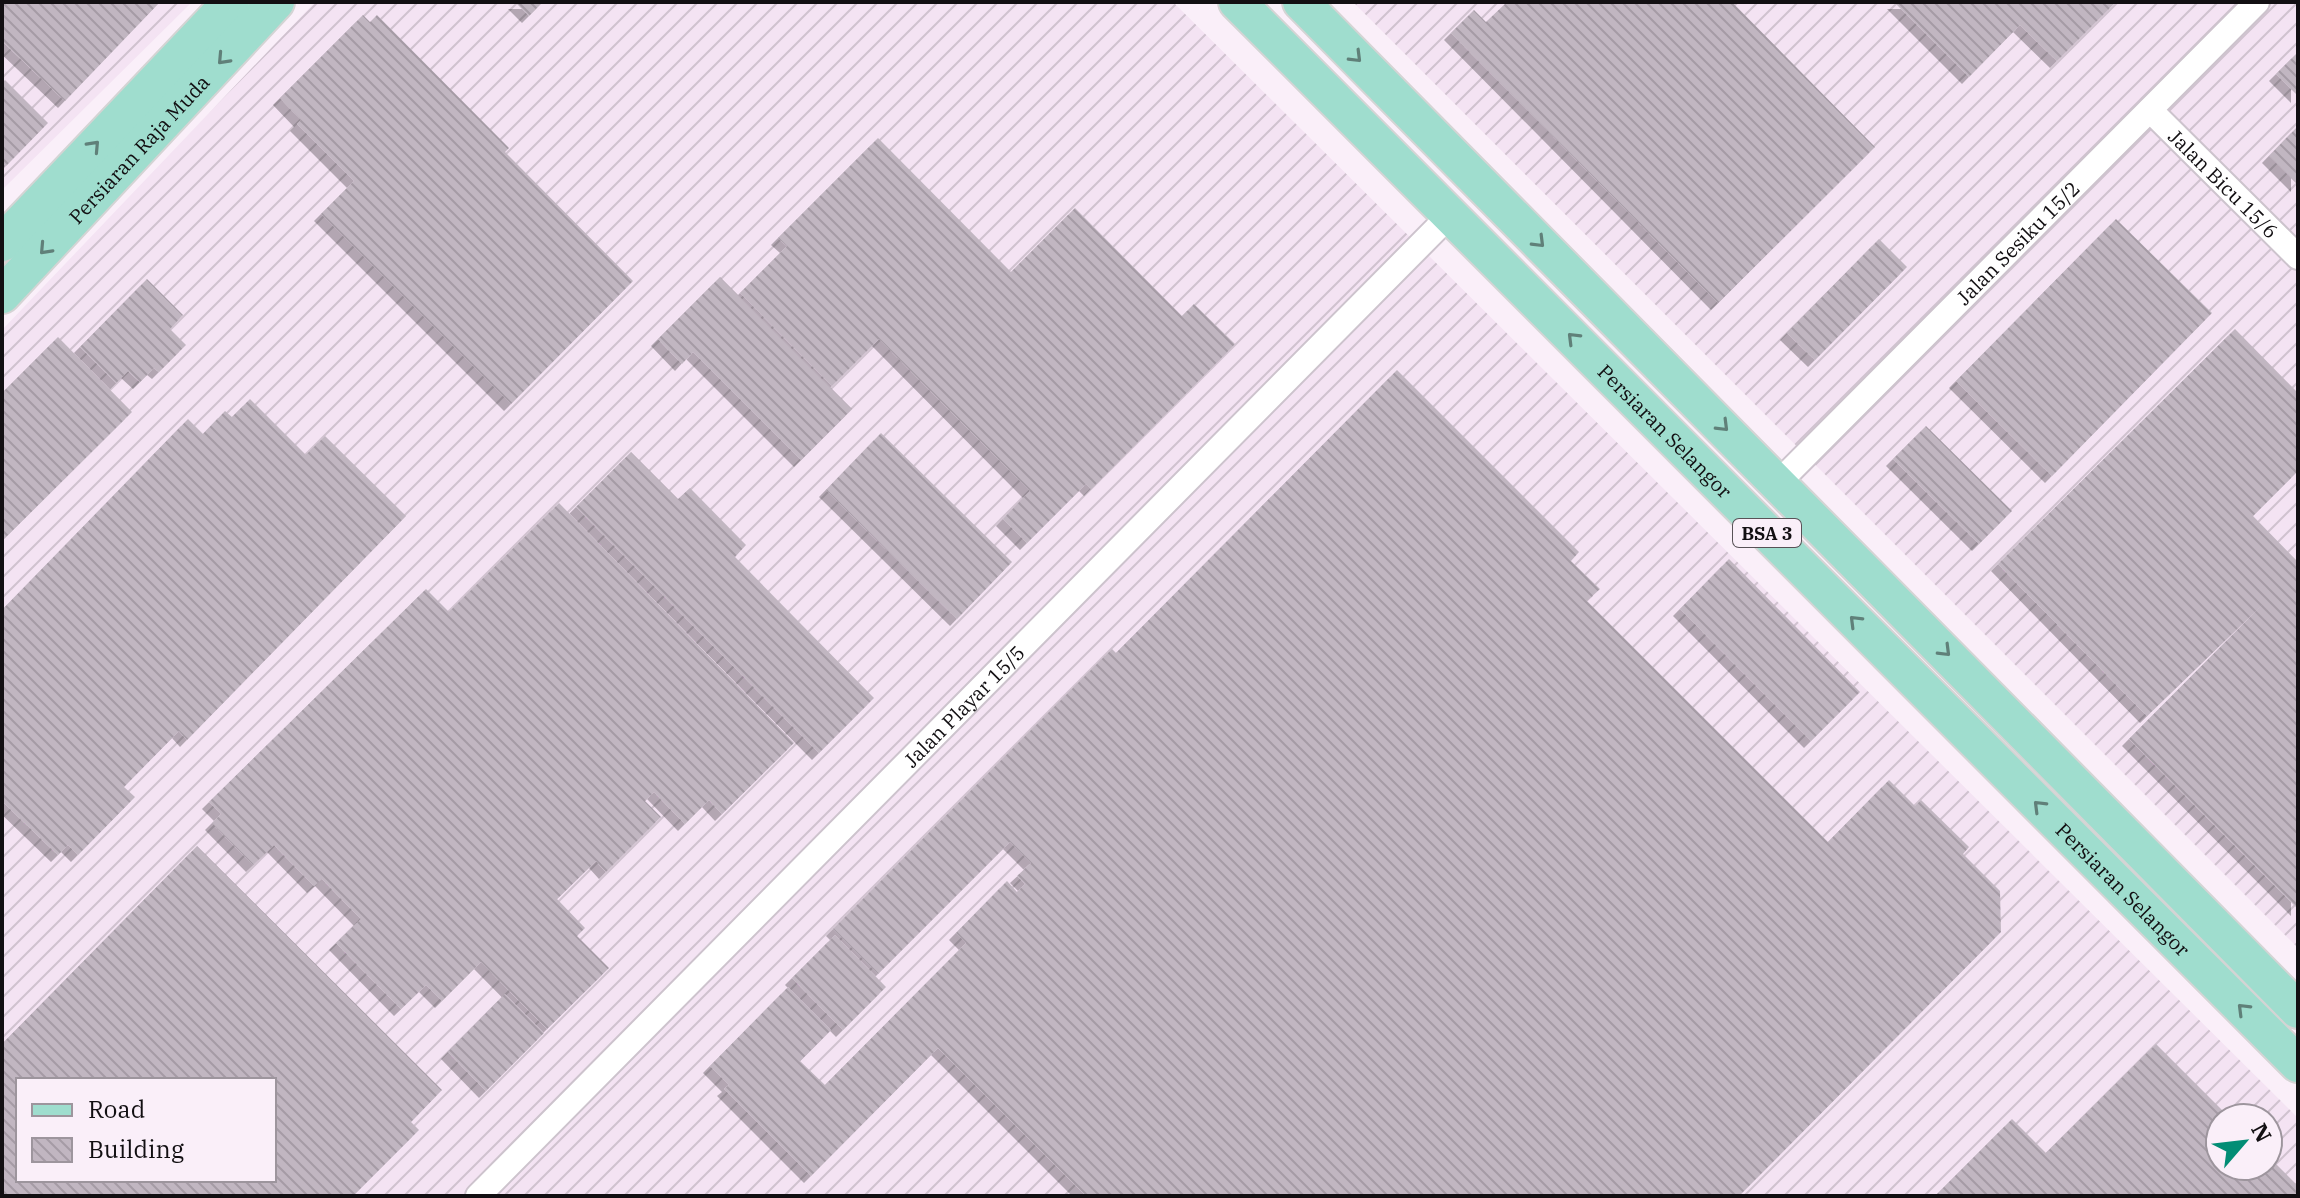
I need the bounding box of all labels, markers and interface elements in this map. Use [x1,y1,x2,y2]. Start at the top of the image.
one-way arrow [1347,48,1361,62]
one-way arrow [217,50,232,64]
street label: Persiaran Raja Muda [62,68,215,229]
street label: Jalan Bicu 15/6 [2163,123,2285,244]
one-way arrow [85,141,100,155]
street label: Jalan Sesiku 15/2 [1950,175,2085,310]
one-way arrow [1530,233,1544,247]
one-way arrow [40,240,55,254]
one-way arrow [1568,333,1582,347]
street label: Persiaran Selangor [1592,358,1738,504]
one-way arrow [1714,417,1728,431]
road number: BSA 3 [1733,519,1801,547]
one-way arrow [1850,616,1864,631]
street label: Jalan Playar 15/5 [897,639,1030,773]
one-way arrow [1935,642,1950,656]
one-way arrow [2034,801,2048,815]
street label: Persiaran Selangor [2050,816,2196,962]
one-way arrow [2238,1004,2252,1018]
legend [16,1078,276,1182]
text: Road [88,1093,145,1125]
north arrow [2204,1102,2284,1182]
text: N [2245,1118,2279,1147]
text: Building [88,1133,184,1165]

